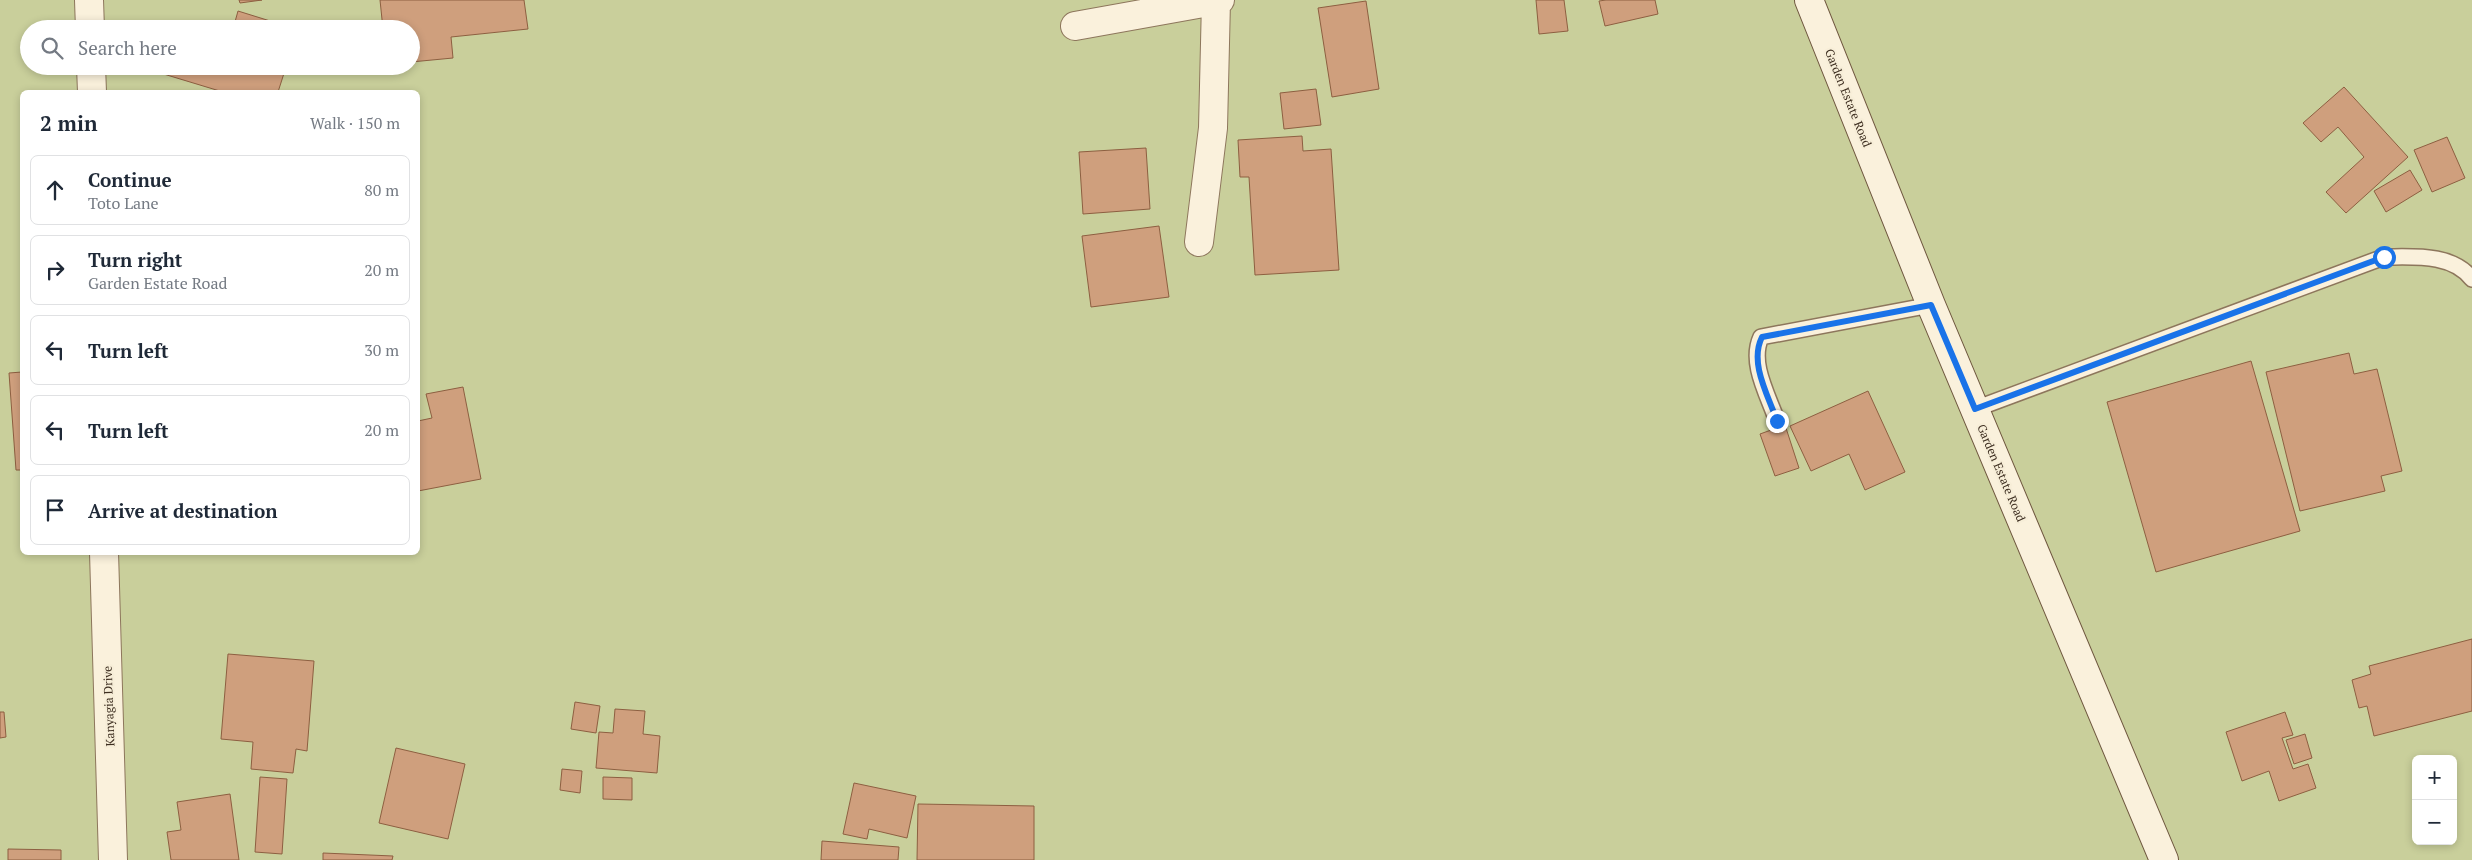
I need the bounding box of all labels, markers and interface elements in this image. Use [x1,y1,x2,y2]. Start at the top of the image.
search box [20,20,420,75]
icon: search [38,34,66,62]
text: Search here [78,35,177,60]
street label: Garden Estate Road [1822,47,1875,149]
text: 2 min [40,109,97,137]
text: Walk · 150 m [310,112,400,134]
text: Continue [88,167,172,192]
icon: ahead [41,176,69,204]
text: 80 m [364,179,399,201]
text: Toto Lane [88,192,159,214]
route start [2373,246,2396,269]
text: Turn right [88,247,182,272]
icon: right [41,256,69,284]
text: 20 m [364,259,399,281]
text: Garden Estate Road [88,272,227,294]
icon: left [41,336,69,364]
text: Turn left [88,338,169,363]
text: 30 m [364,339,399,361]
route end [1766,410,1789,433]
icon: left [41,416,69,444]
text: Turn left [88,418,169,443]
text: 20 m [364,419,399,441]
street label: Garden Estate Road [1974,422,2029,524]
icon: arrive [41,496,69,524]
text: Arrive at destination [88,498,277,523]
street label: Kanyagia Drive [100,665,117,747]
map controls [2412,755,2457,845]
button: + [2412,755,2457,800]
button: − [2412,800,2457,845]

